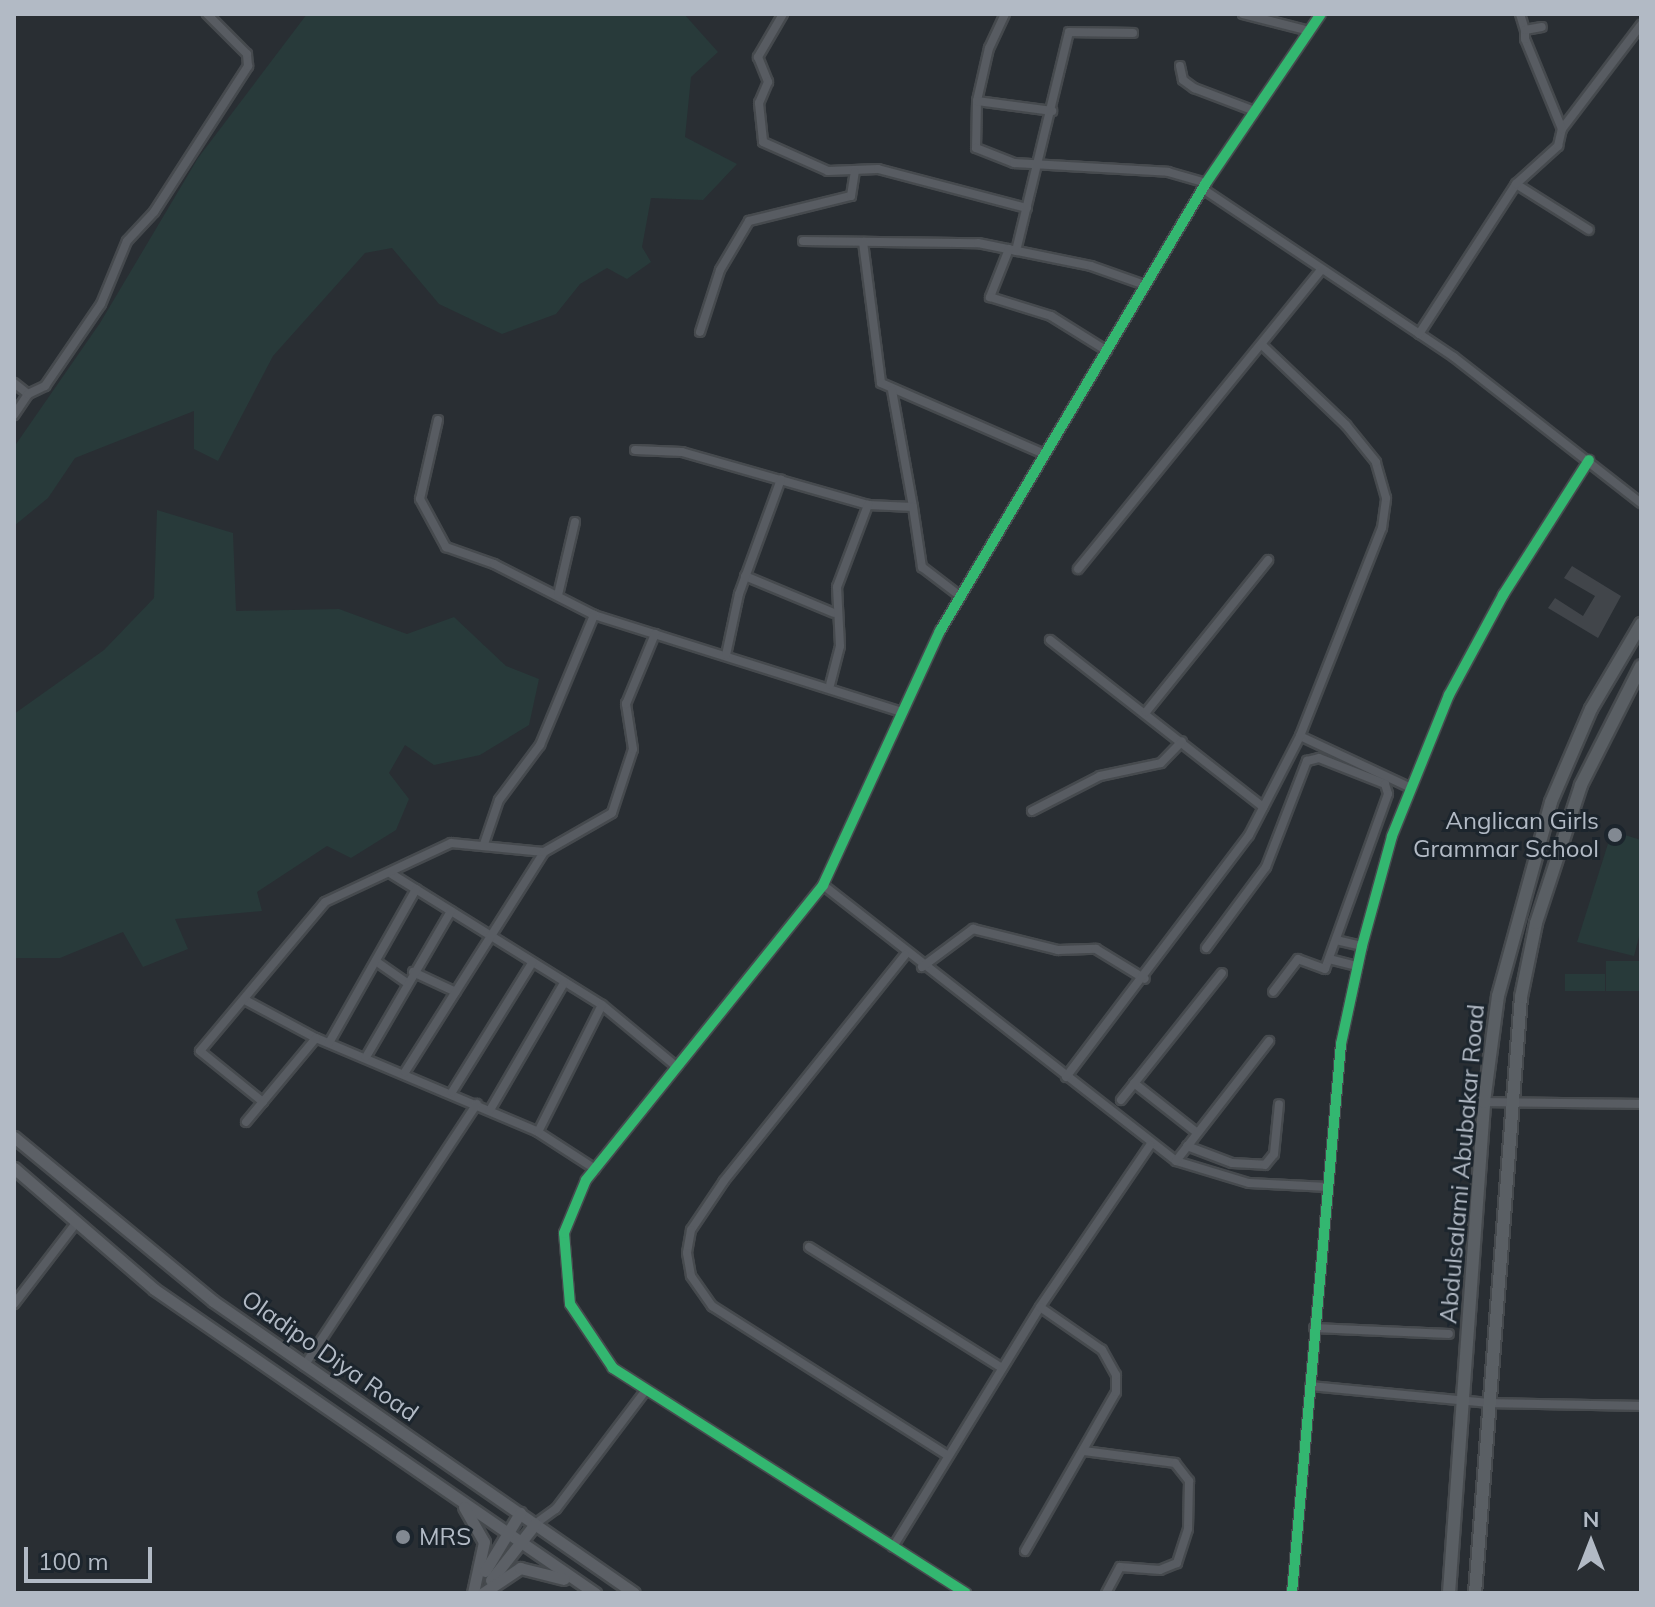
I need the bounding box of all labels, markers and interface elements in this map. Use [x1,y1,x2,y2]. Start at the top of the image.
place label: Anglican Girls Grammar School [1413,807,1599,863]
marker: Anglican Girls Grammar School [1606,826,1624,844]
street label: Abdulsalami Abubakar Road [1434,1003,1490,1325]
street label: Oladipo Diya Road [236,1284,424,1428]
north arrow [1551,1503,1631,1583]
text: N [1583,1505,1599,1533]
place label: MRS [419,1523,471,1551]
marker: MRS [394,1528,412,1546]
scale bar [28,1531,156,1581]
text: 100 m [38,1546,109,1576]

